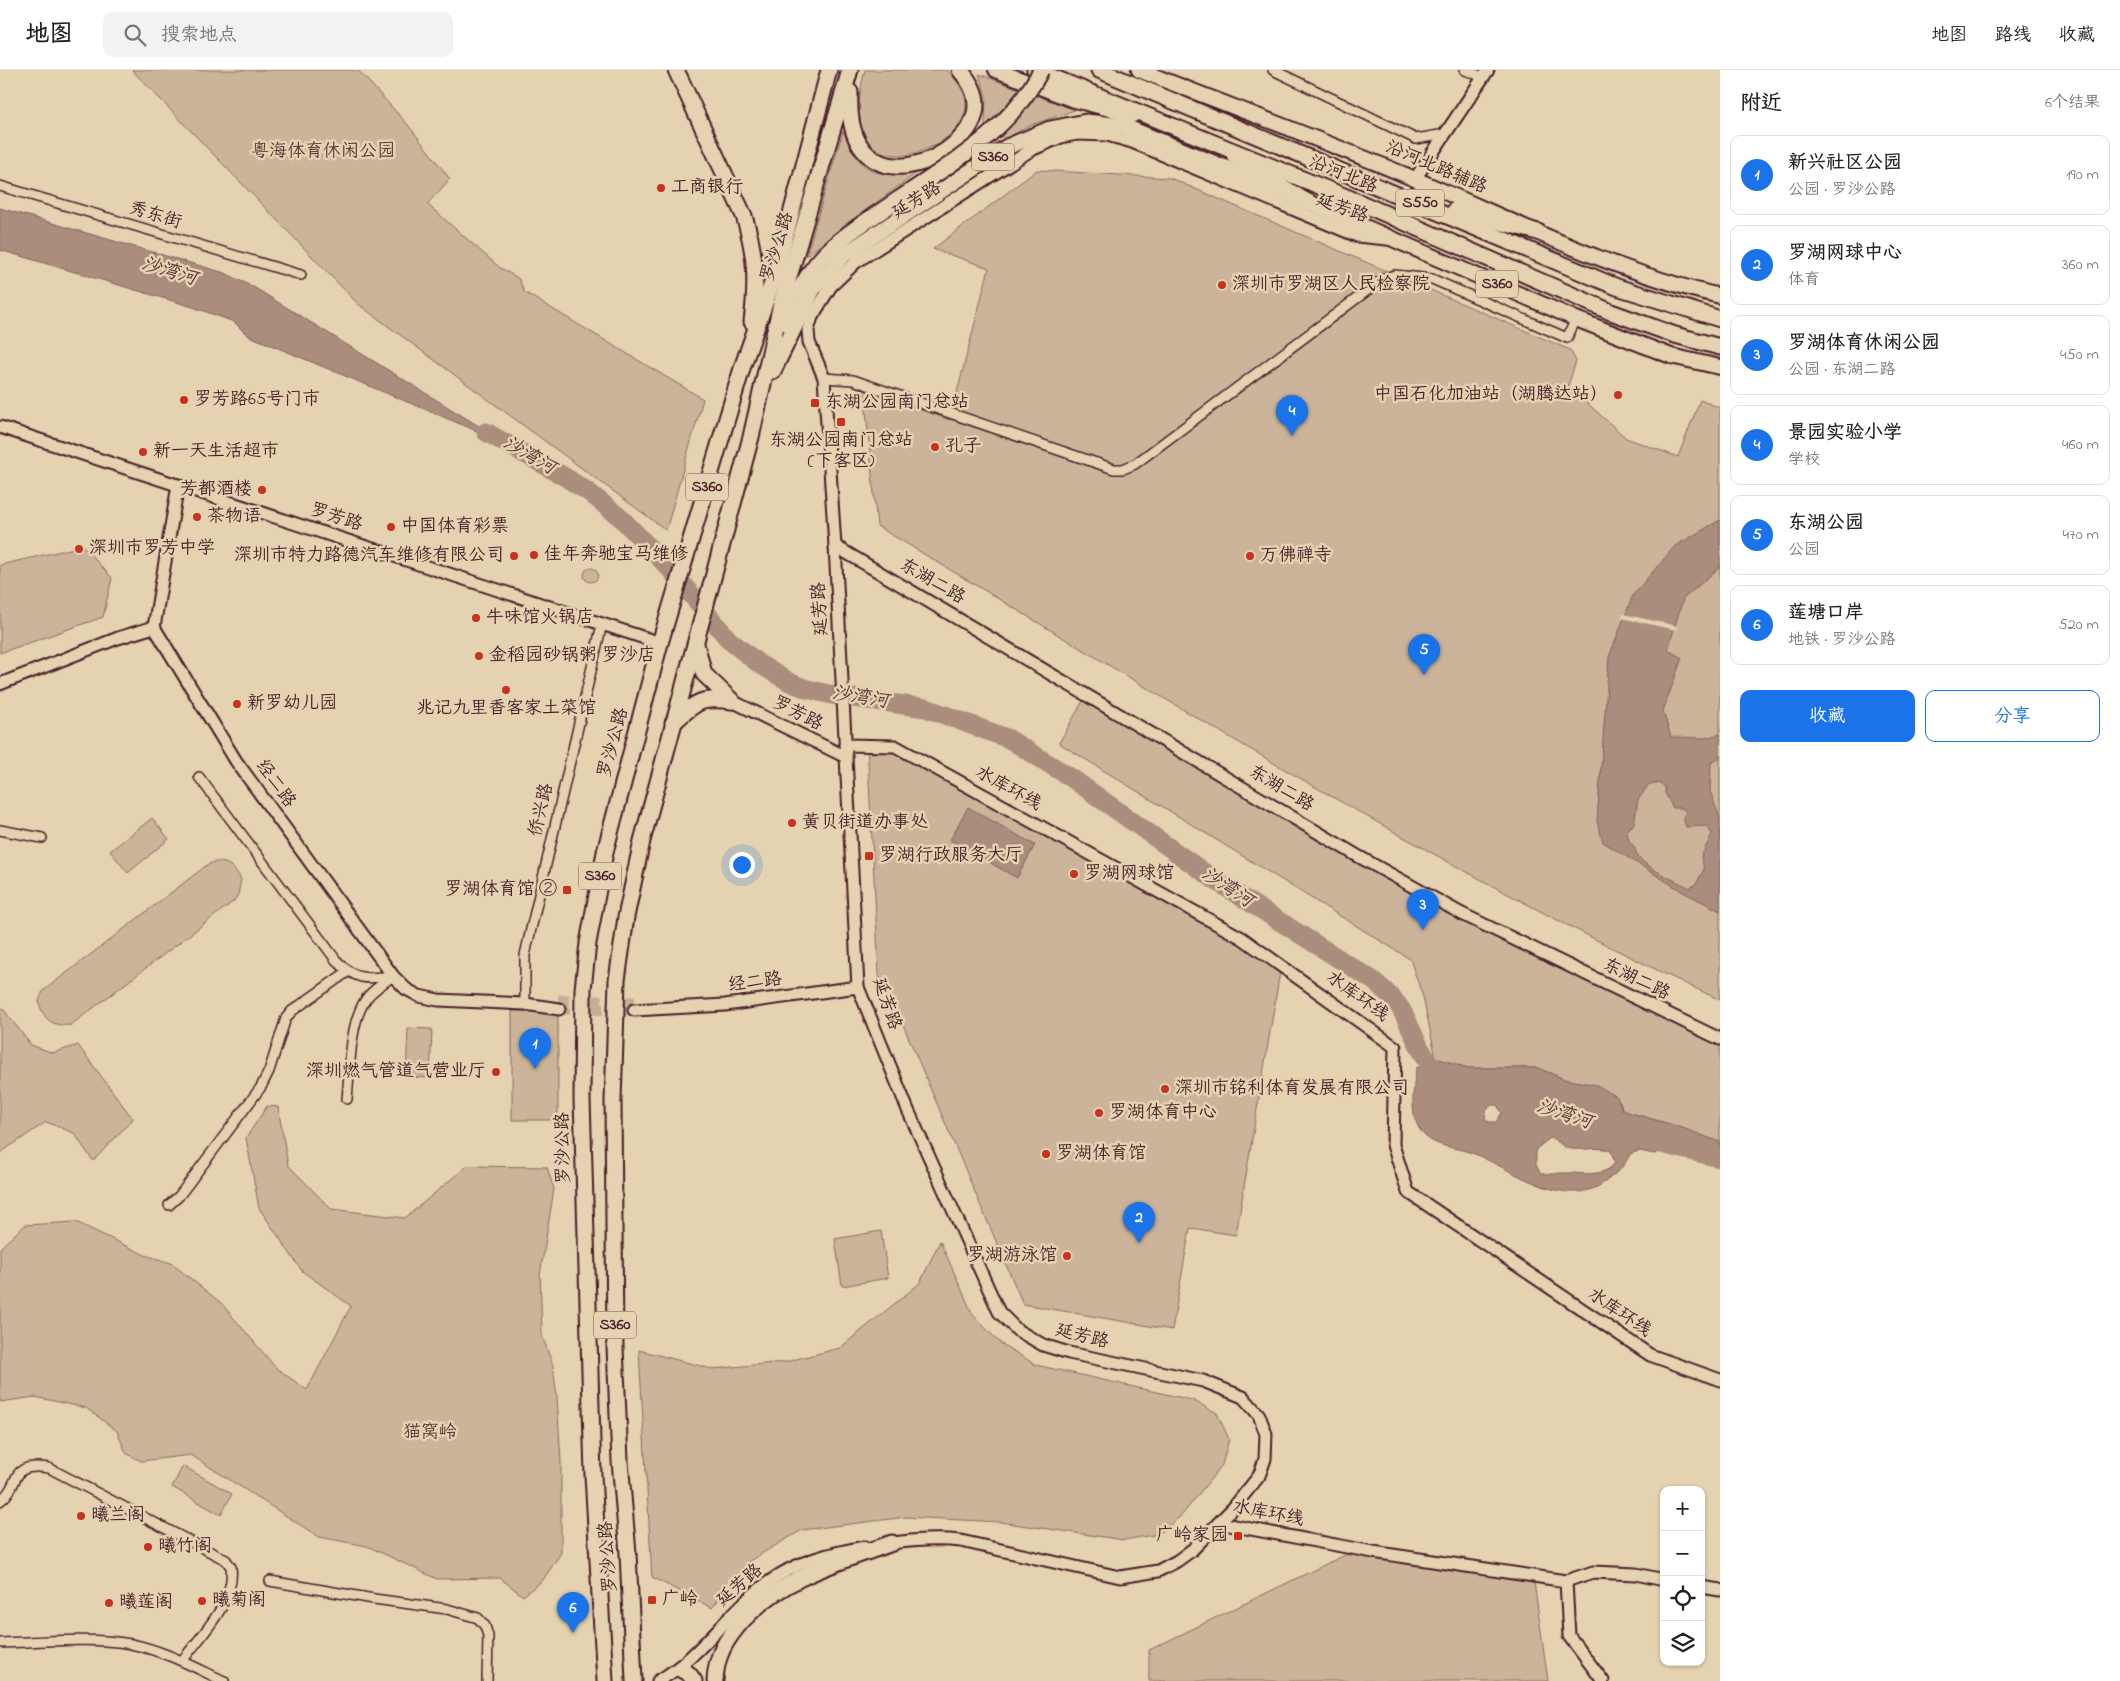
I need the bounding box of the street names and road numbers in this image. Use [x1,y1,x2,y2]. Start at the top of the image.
street label: 沿河北路辅路 [1381,135,1491,201]
road number: S360 [972,144,1014,170]
street label: 沿河北路 [1305,149,1381,201]
street label: 延芳路 [887,176,947,226]
street label: 延芳路 [1312,188,1372,230]
road number: S550 [1396,190,1444,216]
street label: 秀东街 [125,196,185,236]
street label: 罗沙公路 [755,209,801,285]
road number: S360 [1476,270,1518,298]
road number: S360 [686,474,728,501]
street label: 罗芳路 [306,497,366,539]
street label: 东湖二路 [894,553,970,611]
street label: 延芳路 [807,581,835,637]
street label: 罗芳路 [767,690,827,738]
street label: 罗沙公路 [592,705,636,781]
street label: 经二路 [249,755,301,813]
street label: 东湖二路 [1243,759,1319,819]
street label: 水库环线 [970,760,1046,818]
street label: 侨兴路 [523,781,561,839]
road number: S360 [579,862,621,889]
street label: 东湖二路 [1598,953,1674,1007]
street label: 水库环线 [1320,965,1394,1029]
street label: 经二路 [727,967,783,999]
street label: 延芳路 [865,974,907,1034]
street label: 罗沙公路 [550,1112,578,1184]
street label: 水库环线 [1582,1282,1656,1344]
road number: S360 [594,1312,636,1338]
street label: 延芳路 [1053,1318,1111,1356]
street label: 水库环线 [1230,1494,1306,1534]
street label: 罗沙公路 [594,1520,624,1594]
street label: 延芳路 [711,1558,769,1614]

